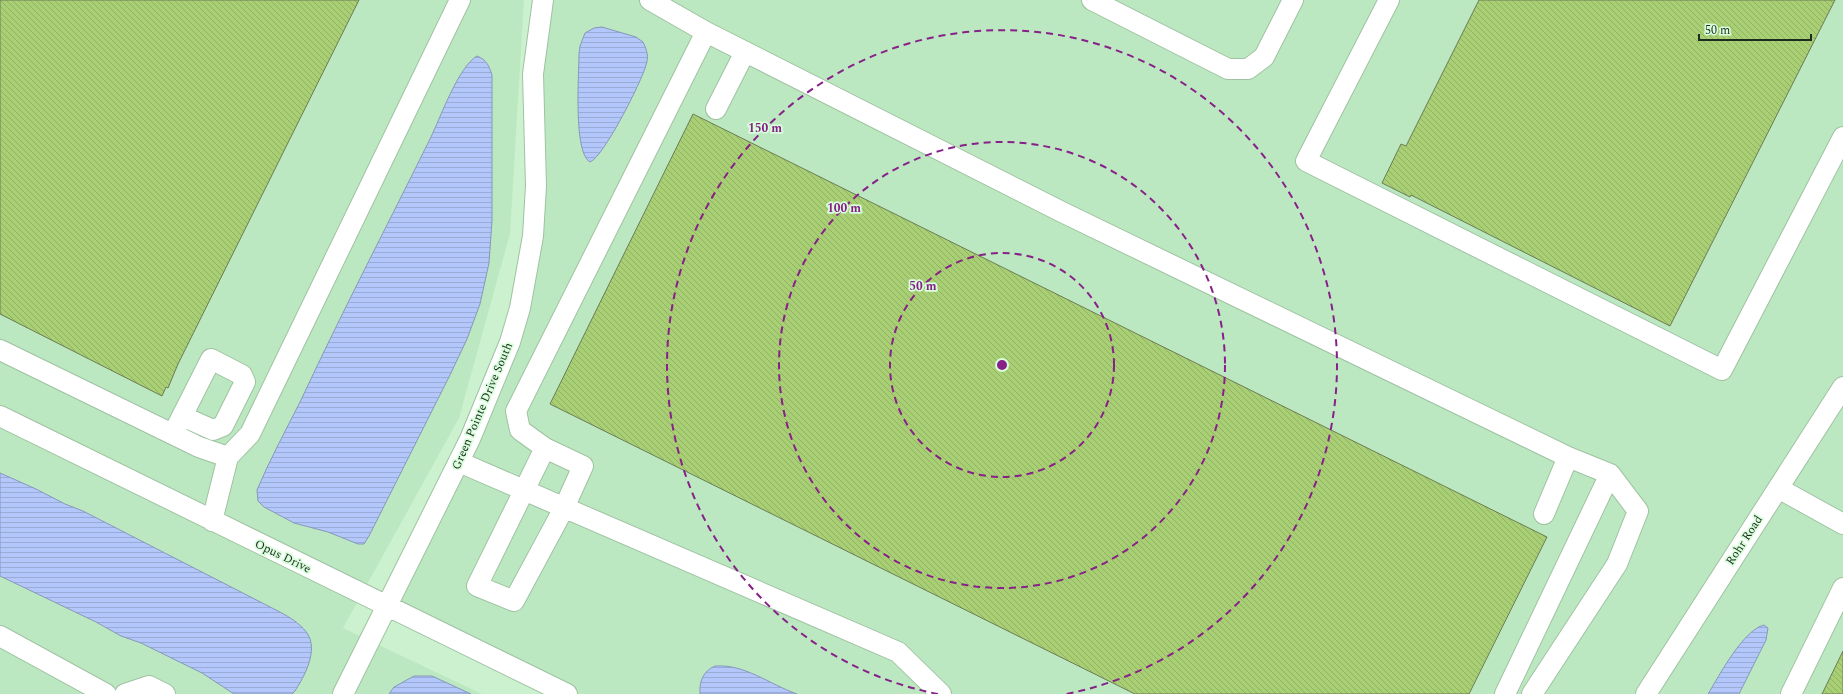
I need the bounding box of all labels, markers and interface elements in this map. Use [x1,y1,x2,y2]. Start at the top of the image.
scale bar [1699,16,1811,42]
text: 50 m [1705,21,1730,40]
text: 150 m [748,119,782,138]
text: 100 m [827,199,861,218]
text: 50 m [909,277,937,296]
street label: Green Pointe Drive South [447,340,518,473]
centre of rings [995,358,1009,372]
street label: Rohr Road [1721,511,1768,569]
street label: Opus Drive [251,535,314,578]

